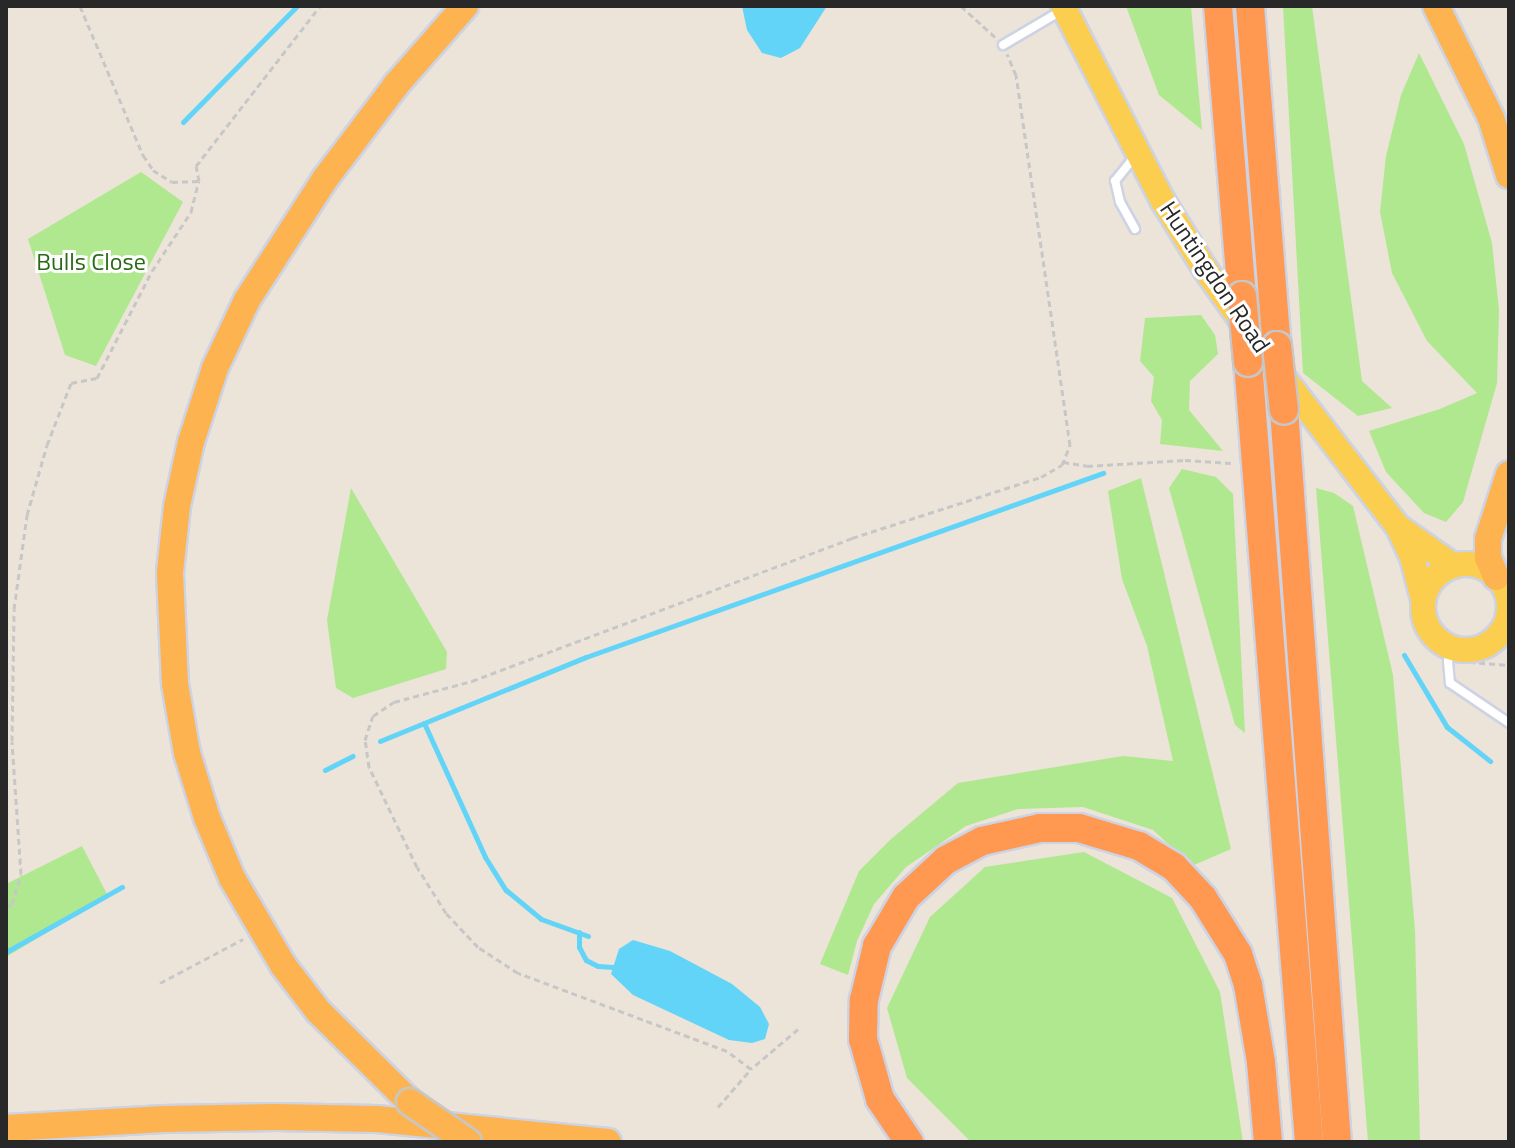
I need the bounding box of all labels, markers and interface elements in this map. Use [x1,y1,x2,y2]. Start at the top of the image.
street label: Huntingdon Road [1154,196,1276,358]
park label: Bulls Close [36,248,146,276]

